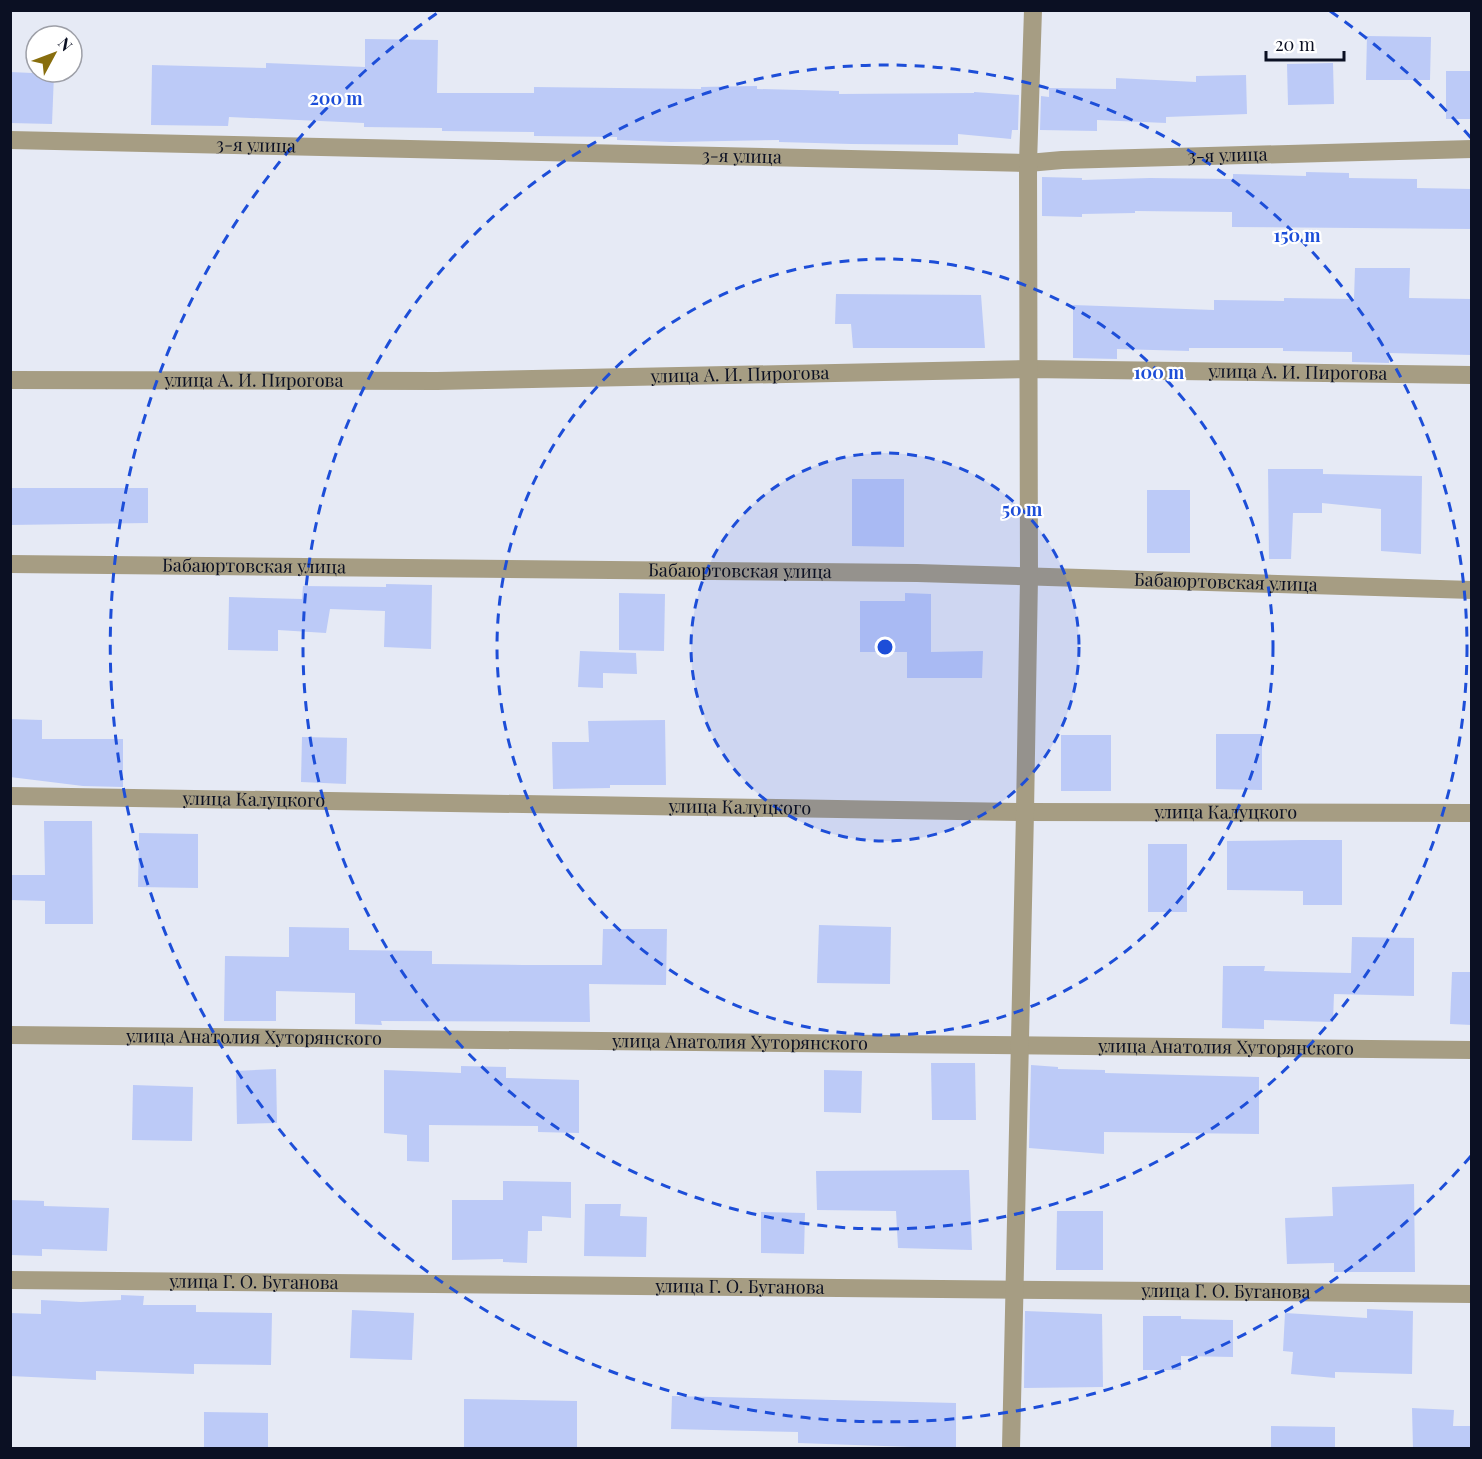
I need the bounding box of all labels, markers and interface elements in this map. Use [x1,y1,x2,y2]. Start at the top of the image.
north arrow [24,24,84,84]
scale bar [1266,24,1344,62]
text: 20 m [1275,32,1315,56]
text: N [54,33,78,55]
text: 200 m [309,86,363,110]
street label: 3-я улица [216,132,296,157]
street label: 3-я улица [1187,141,1268,168]
street label: 3-я улица [702,143,782,168]
text: 150 m [1273,223,1321,247]
street label: улица А. И. Пирогова [1207,358,1387,385]
street label: улица А. И. Пирогова [649,360,830,388]
text: 100 m [1134,360,1185,384]
street label: улица А. И. Пирогова [164,367,343,392]
text: 50 m [1002,497,1043,521]
street label: Бабаюртовская улица [162,553,346,578]
street label: Бабаюртовская улица [648,557,832,583]
street label: Бабаюртовская улица [1134,567,1318,596]
centre of rings [875,637,895,657]
street label: улица Калуцкого [181,786,326,812]
street label: улица Калуцкого [667,793,812,820]
street label: улица Калуцкого [1153,799,1297,824]
street label: улица Анатолия Хуторянского [125,1023,382,1050]
street label: улица Анатолия Хуторянского [611,1028,868,1055]
street label: улица Анатолия Хуторянского [1097,1033,1354,1060]
street label: улица Г. О. Буганова [168,1269,339,1294]
street label: улица Г. О. Буганова [654,1273,825,1299]
street label: улица Г. О. Буганова [1140,1278,1311,1303]

